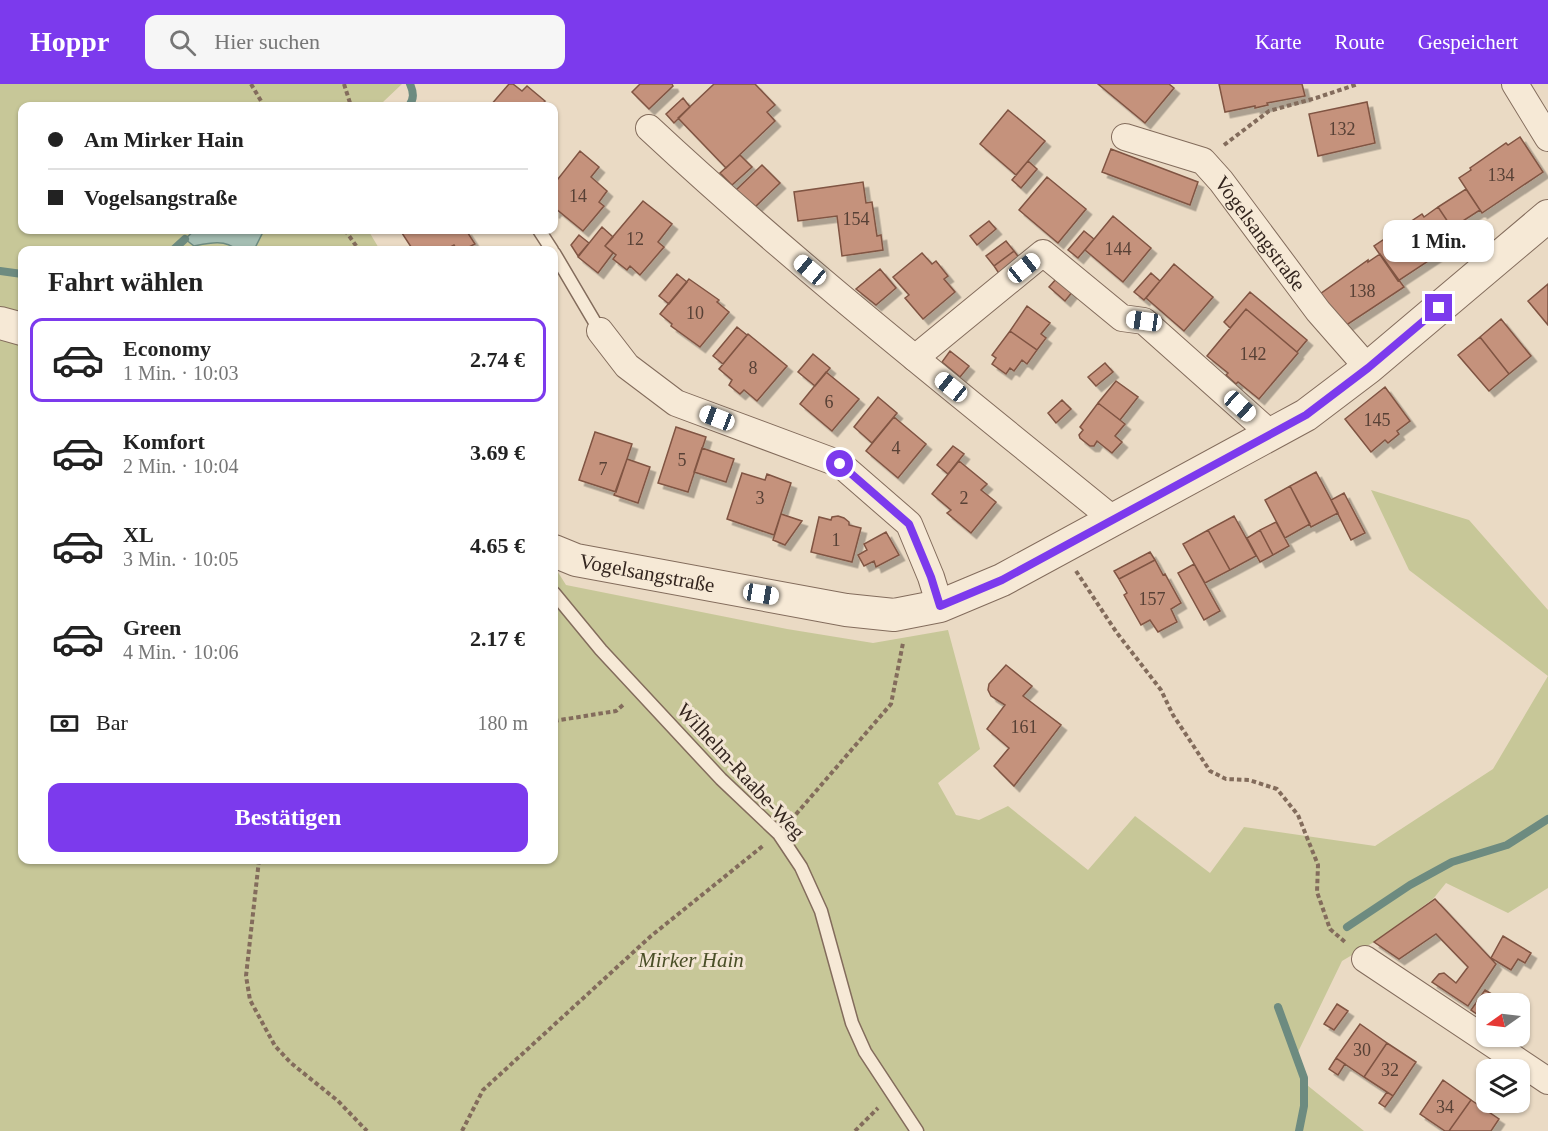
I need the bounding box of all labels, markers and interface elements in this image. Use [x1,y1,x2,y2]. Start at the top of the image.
search box [145,15,565,69]
text: Hoppr [30,26,109,57]
icon: search [166,26,199,59]
text: Hier suchen [214,29,320,54]
text: Karte [1255,30,1302,54]
text: Route [1335,30,1385,54]
text: Gespeichert [1418,30,1518,54]
house number: 132 [1329,119,1356,139]
text: Am Mirker Hain [84,127,244,152]
house number: 134 [1488,165,1515,185]
street label: Vogelsangstraße [1209,171,1311,296]
text: Vogelsangstraße [84,185,237,210]
house number: 14 [569,186,587,206]
house number: 154 [843,209,870,229]
callout: 1 Min. [1384,221,1494,263]
house number: 12 [626,229,644,249]
text: 1 Min. [1411,230,1466,252]
house number: 144 [1105,239,1132,259]
car [1004,250,1044,286]
car [790,252,830,288]
text: Fahrt wählen [48,267,203,297]
house number: 138 [1349,281,1376,301]
route end [1425,294,1452,321]
house number: 10 [686,303,704,323]
car [1125,310,1163,332]
icon: car [51,333,105,387]
text: Economy [123,336,211,361]
house number: 142 [1240,344,1267,364]
text: 2.74 € [470,347,525,372]
house number: 8 [749,358,758,378]
text: 1 Min. · 10:03 [123,362,239,384]
car [931,369,971,405]
car [1221,387,1259,425]
house number: 6 [825,392,834,412]
car [697,403,737,433]
house number: 145 [1364,410,1391,430]
icon: car [51,426,105,480]
text: Komfort [123,429,205,454]
house number: 4 [892,438,901,458]
text: 3.69 € [470,440,525,465]
house number: 5 [678,450,687,470]
route start [826,450,853,477]
text: 2 Min. · 10:04 [123,455,239,477]
house number: 7 [599,459,608,479]
house number: 3 [756,488,765,508]
house number: 2 [960,488,969,508]
icon: car [51,519,105,573]
text: XL [123,522,154,547]
house number: 1 [832,530,841,550]
text: 4.65 € [470,533,525,558]
text: 3 Min. · 10:05 [123,548,239,570]
street label: Vogelsangstraße [577,549,717,597]
car [742,582,780,606]
house number: 157 [1139,589,1166,609]
icon: car [51,612,105,666]
text: Green [123,615,181,640]
text: 2.17 € [470,626,525,651]
text: 4 Min. · 10:06 [123,641,239,663]
street label: Wilhelm-Raabe-Weg [672,698,810,844]
icon: cash [48,707,81,740]
text: Bar [96,710,128,735]
text: 180 m [477,712,528,734]
house number: 161 [1011,717,1038,737]
button: Bestätigen [48,783,528,852]
park label: Mirker Hain [637,948,744,972]
north arrow [1476,993,1530,1047]
map controls [1476,993,1530,1113]
house number: 30 [1353,1040,1371,1060]
button: layers [1476,1059,1530,1113]
house number: 32 [1381,1060,1399,1080]
house number: 34 [1436,1097,1454,1117]

